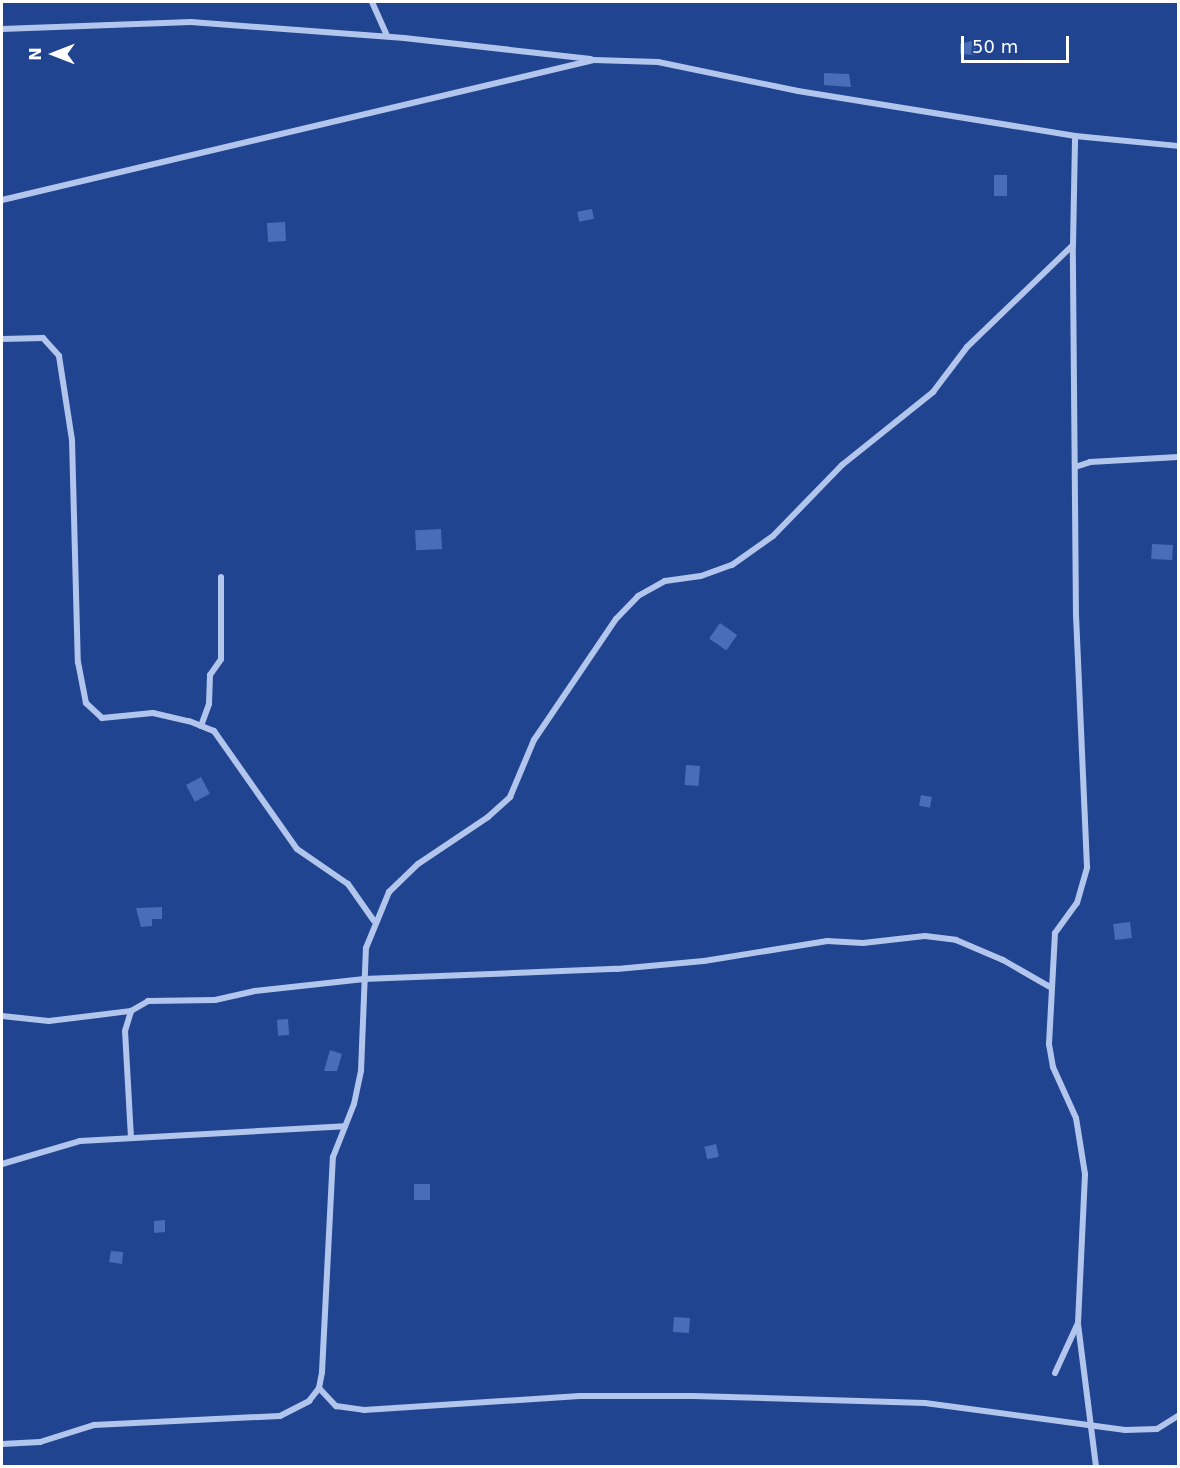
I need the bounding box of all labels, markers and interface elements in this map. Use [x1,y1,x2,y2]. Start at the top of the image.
north arrow [24,24,84,84]
scale bar [964,24,1072,62]
text: 50 m [972,36,1018,57]
text: N [26,47,45,61]

